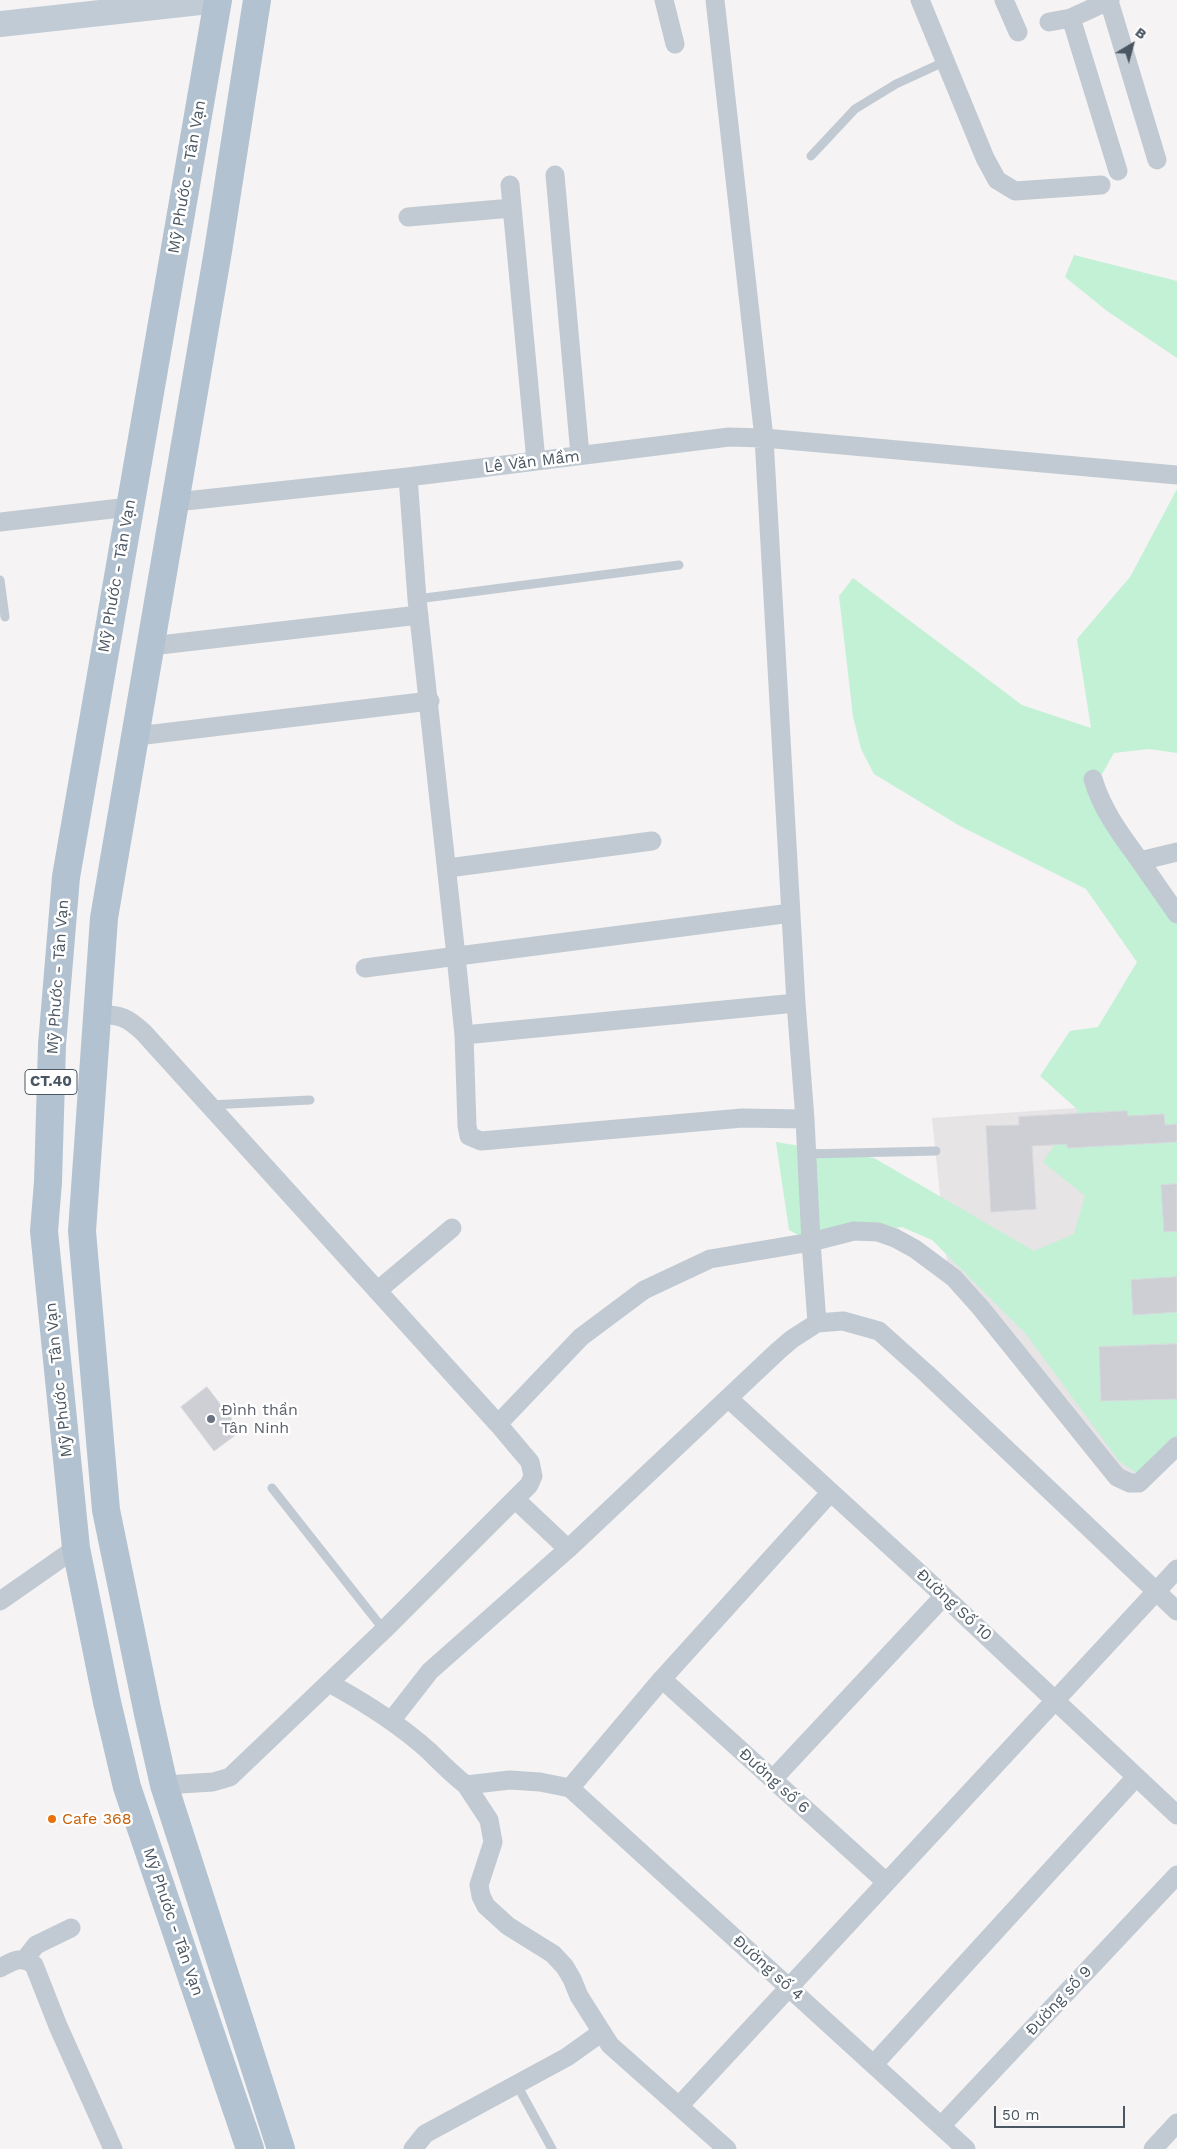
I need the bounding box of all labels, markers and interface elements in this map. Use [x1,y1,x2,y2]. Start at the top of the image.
north arrow [1107,20,1157,70]
text: B [1132,24,1150,42]
street label: Mỹ Phước - Tân Vạn [164,99,210,255]
street label: Lê Văn Mầm [483,447,581,477]
street label: Mỹ Phước - Tân Vạn [94,498,140,654]
street label: Mỹ Phước - Tân Vạn [43,899,73,1055]
road number: CT.40 [25,1070,77,1094]
street label: Mỹ Phước - Tân Vạn [41,1302,77,1458]
place label: Đình thần Tân Ninh [221,1400,298,1438]
marker: Đình thần Tân Ninh [205,1413,217,1425]
street label: Đường Số 10 [912,1565,996,1645]
street label: Đường số 6 [735,1744,813,1818]
place label: Cafe 368 [62,1809,132,1829]
marker: Cafe 368 [46,1813,58,1825]
street label: Mỹ Phước - Tân Vạn [139,1845,207,1999]
street label: Đường số 4 [729,1931,807,2005]
street label: Đường số 9 [1022,1962,1096,2040]
scale bar [997,2096,1128,2128]
text: 50 m [1002,2106,1039,2124]

